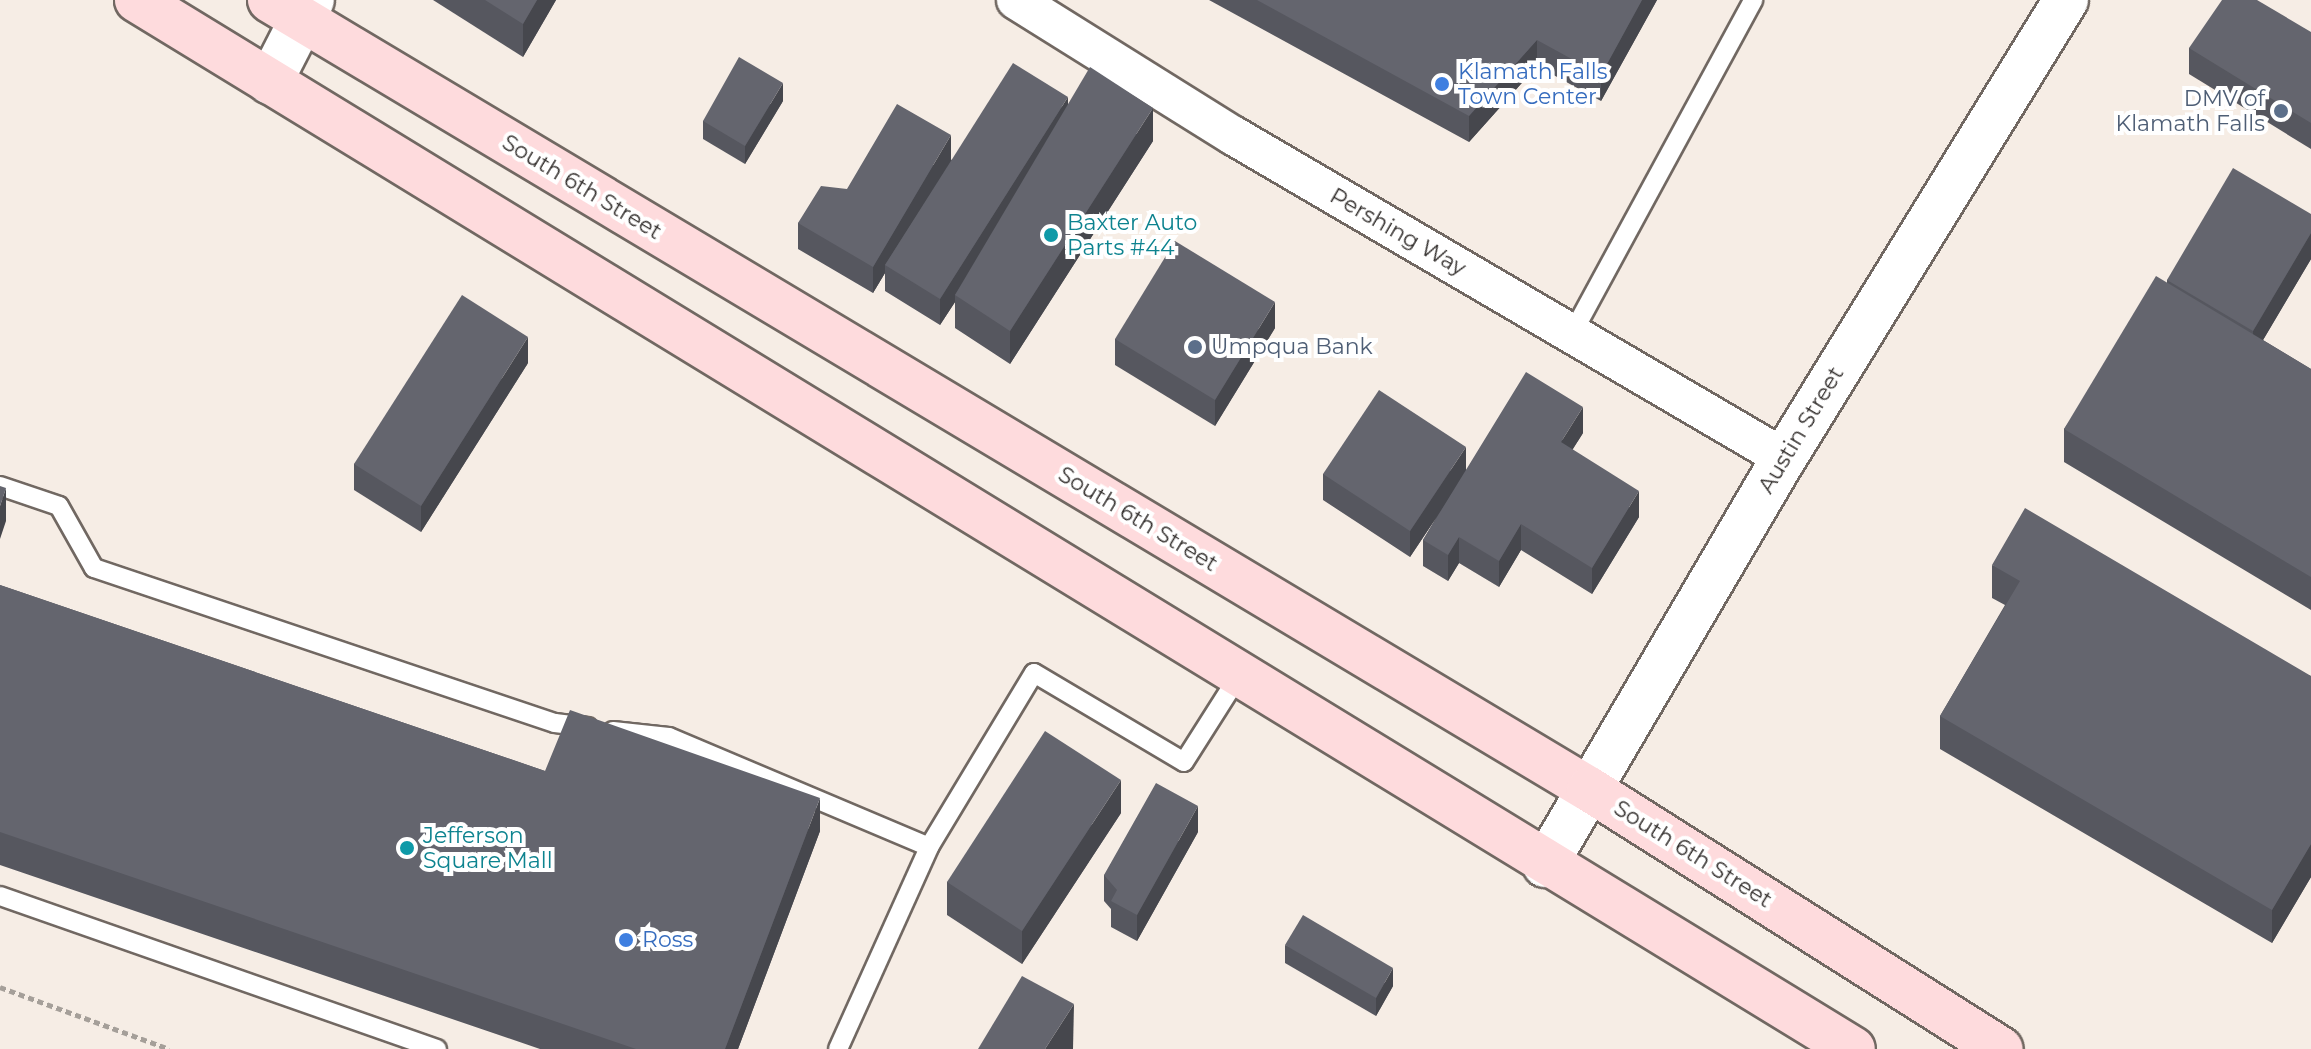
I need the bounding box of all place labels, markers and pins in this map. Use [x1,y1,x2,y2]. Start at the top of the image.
place label: Klamath Falls Town Center [1458,58,1607,110]
marker: Klamath Falls Town Center [1433,75,1451,93]
place label: DMV of Klamath Falls [2116,85,2265,136]
marker: DMV of Klamath Falls [2272,102,2290,120]
place label: Baxter Auto Parts #44 [1067,209,1197,260]
marker: Baxter Auto Parts #44 [1042,226,1060,244]
place label: Umpqua Bank [1211,334,1373,360]
marker: Umpqua Bank [1186,338,1204,356]
place label: Jefferson Square Mall [423,822,553,874]
marker: Jefferson Square Mall [398,839,416,857]
place label: Ross [642,927,693,953]
marker: Ross [617,931,635,949]

